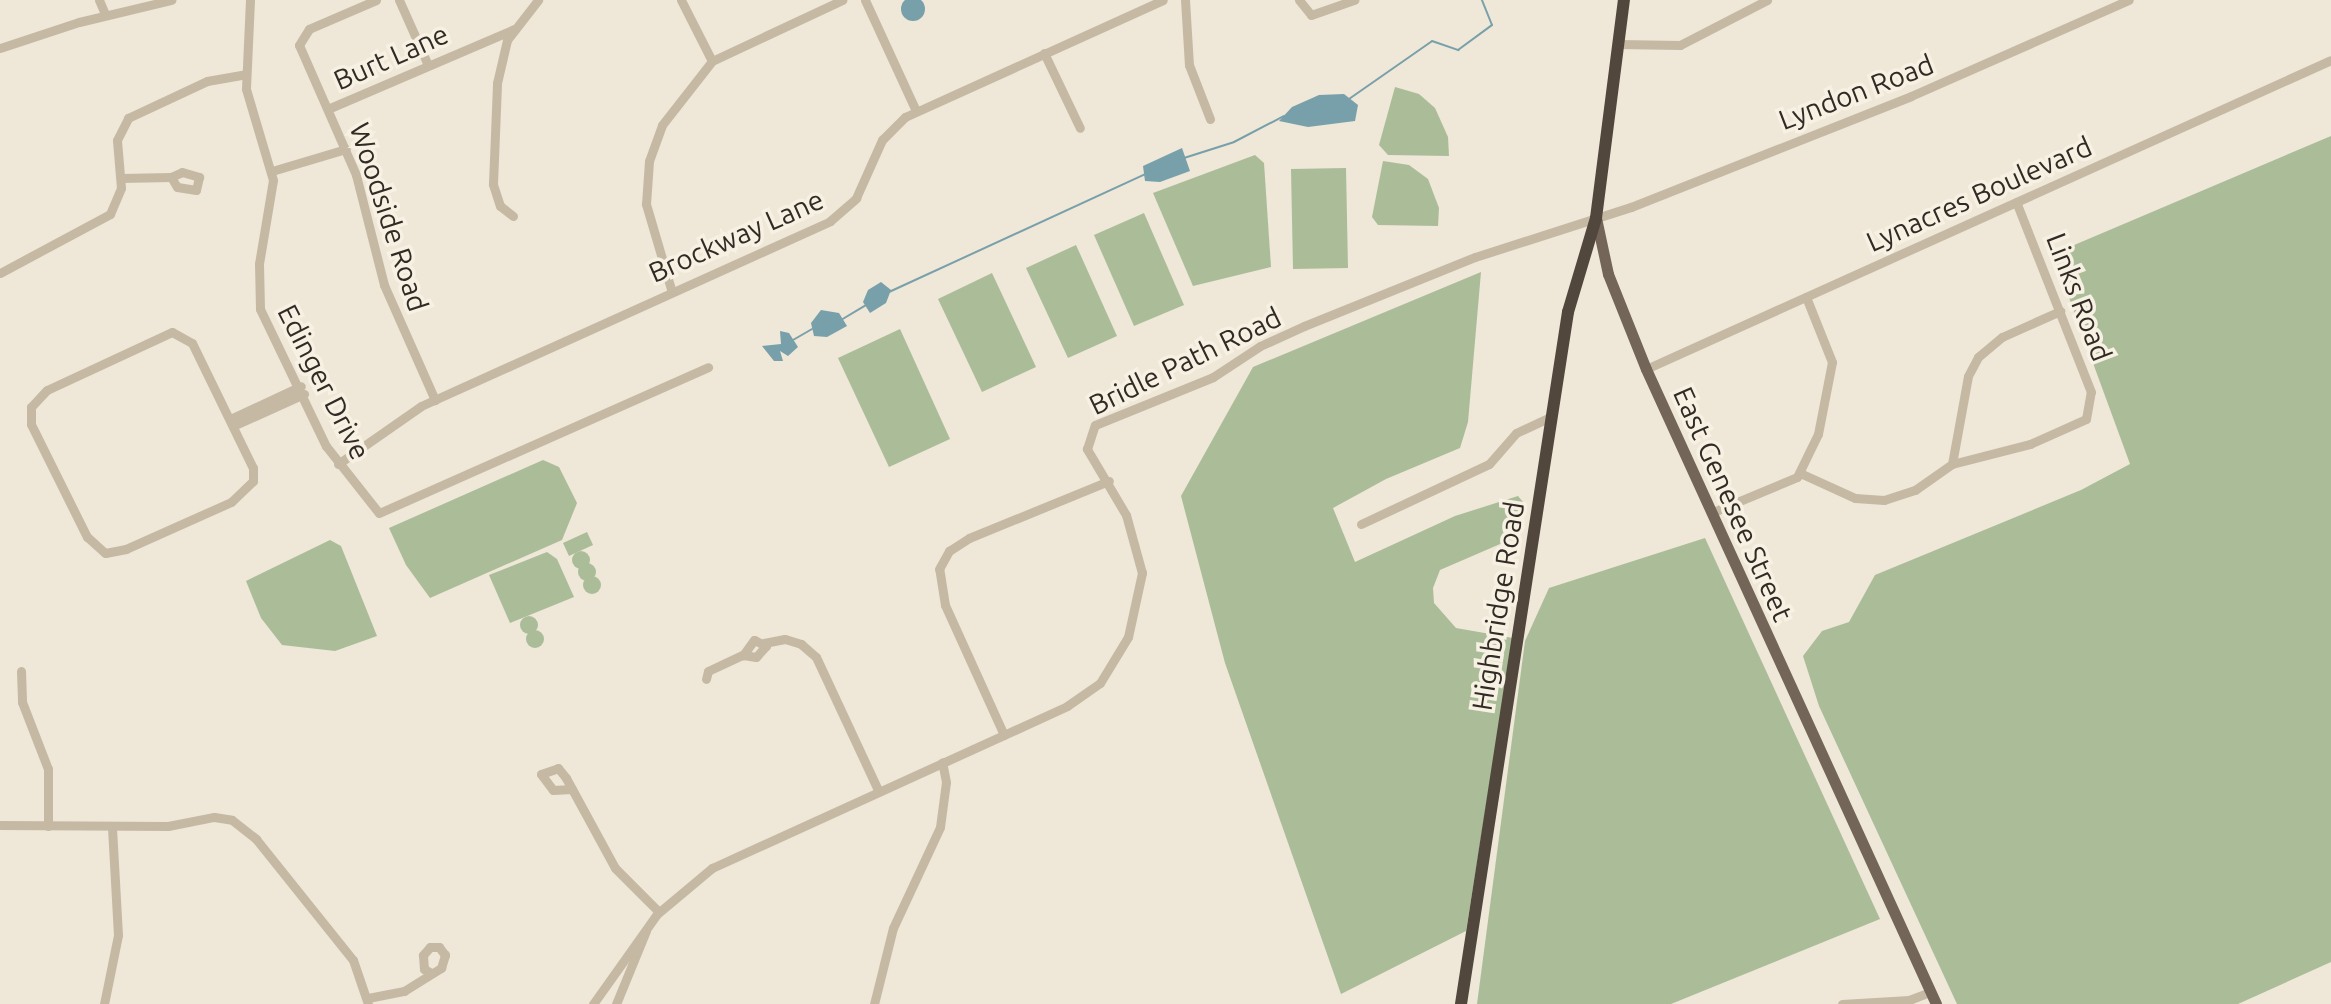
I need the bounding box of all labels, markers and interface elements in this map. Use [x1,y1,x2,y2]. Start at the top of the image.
street label: Burt Lane [328,17,454,97]
street label: Lyndon Road [1774,47,1938,137]
street label: Woodside Road [343,118,435,316]
street label: Lynacres Boulevard [1861,129,2097,259]
street label: Brockway Lane [643,182,829,290]
street label: Links Road [2039,228,2119,366]
street label: Edinger Drive [271,299,377,465]
street label: Bridle Path Road [1083,300,1287,422]
street label: East Genesee Street [1666,382,1800,626]
street label: Highbridge Road [1465,499,1531,713]

